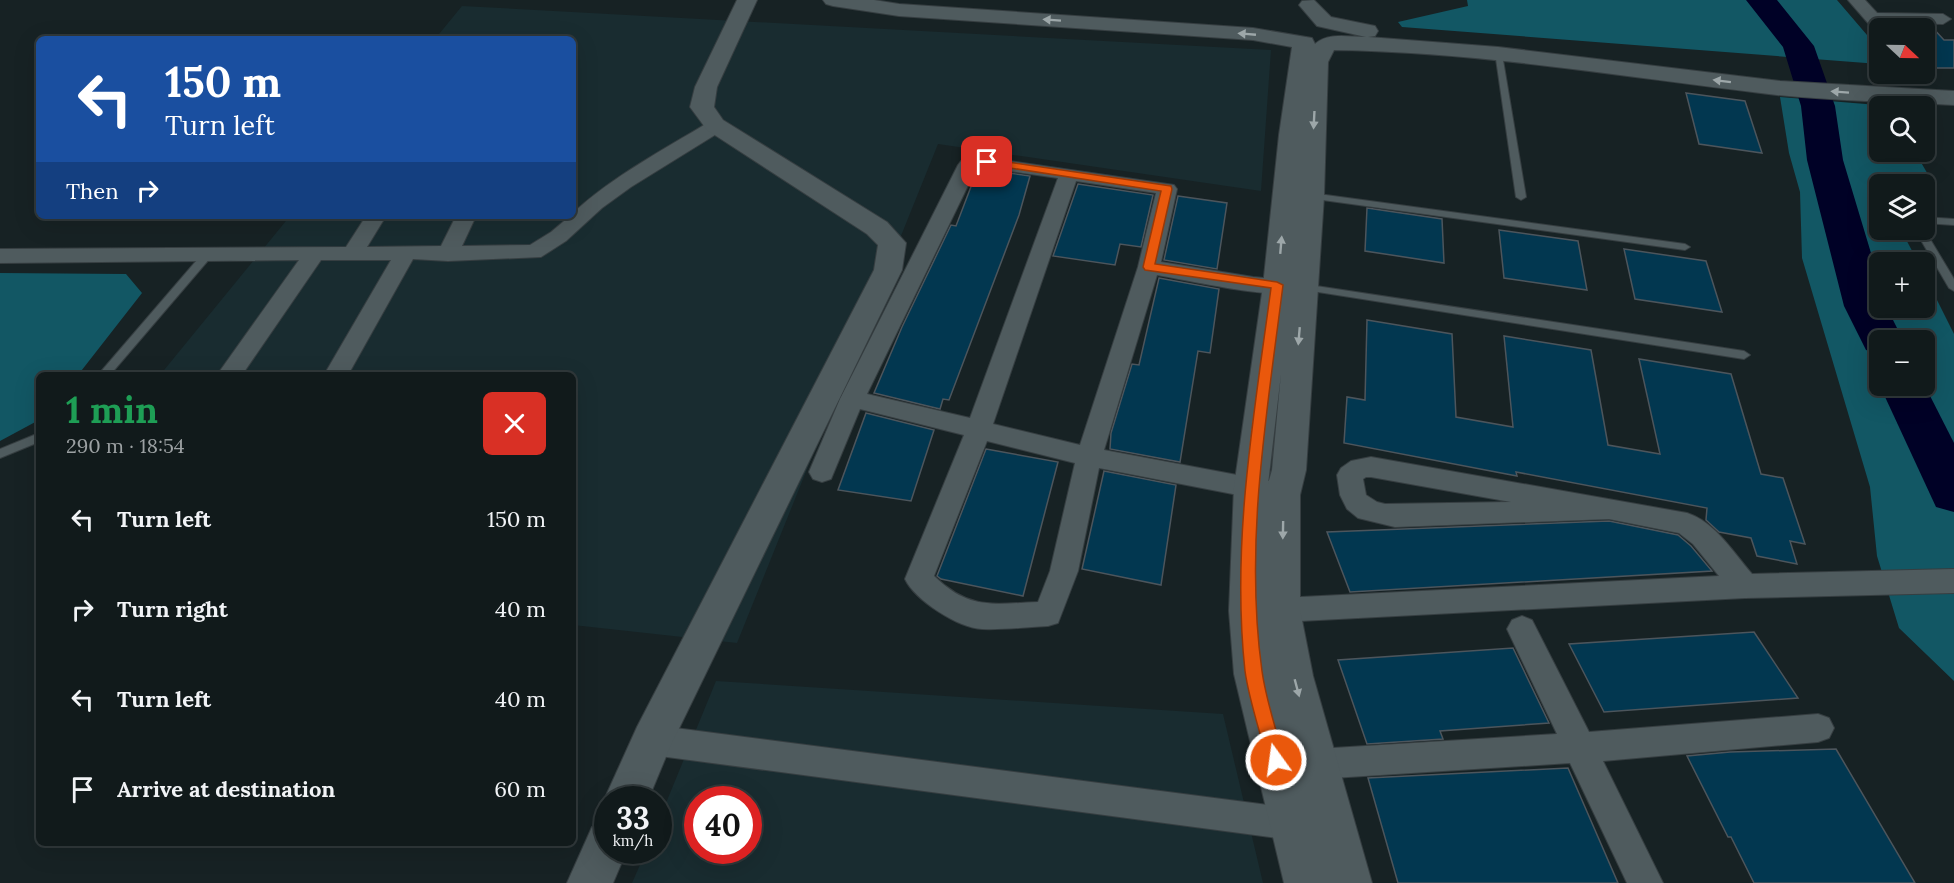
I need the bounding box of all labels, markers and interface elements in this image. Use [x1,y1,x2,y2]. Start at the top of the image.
one-way arrow [1043,15,1062,25]
north arrow [1869,18,1935,84]
map controls [1869,18,1935,396]
one-way arrow [1237,29,1256,39]
text: 150 m [165,55,281,109]
icon: left [66,60,144,138]
one-way arrow [1712,76,1731,86]
one-way arrow [1830,87,1849,96]
button: search [1869,96,1935,162]
text: Turn left [165,108,275,142]
one-way arrow [1310,111,1319,130]
pin [961,136,1012,187]
icon: arrive [970,145,1003,178]
icon: right [131,174,164,207]
button: layers [1869,174,1935,240]
text: Then [66,177,119,205]
one-way arrow [1276,236,1286,255]
button: + [1869,252,1935,318]
one-way arrow [1295,326,1304,345]
button: − [1869,330,1935,396]
text: 1 min [66,387,158,433]
button: close [483,392,546,455]
text: 290 m · 18:54 [66,433,185,458]
icon: left [66,503,99,536]
text: Turn left [117,505,211,533]
text: 150 m [487,505,546,533]
one-way arrow [1278,520,1287,539]
icon: right [66,593,99,626]
text: Turn right [117,595,228,623]
text: 40 m [495,595,546,623]
one-way arrow [1292,679,1302,697]
icon: left [66,683,99,716]
text: Turn left [117,685,211,713]
text: 40 m [495,685,546,713]
position arrow [1244,728,1308,792]
icon: arrive [66,773,99,806]
text: Arrive at destination [117,775,335,803]
text: 60 m [494,775,546,803]
speed limit sign: 40 [684,786,762,864]
text: 33 [616,799,650,837]
text: km/h [613,831,653,850]

